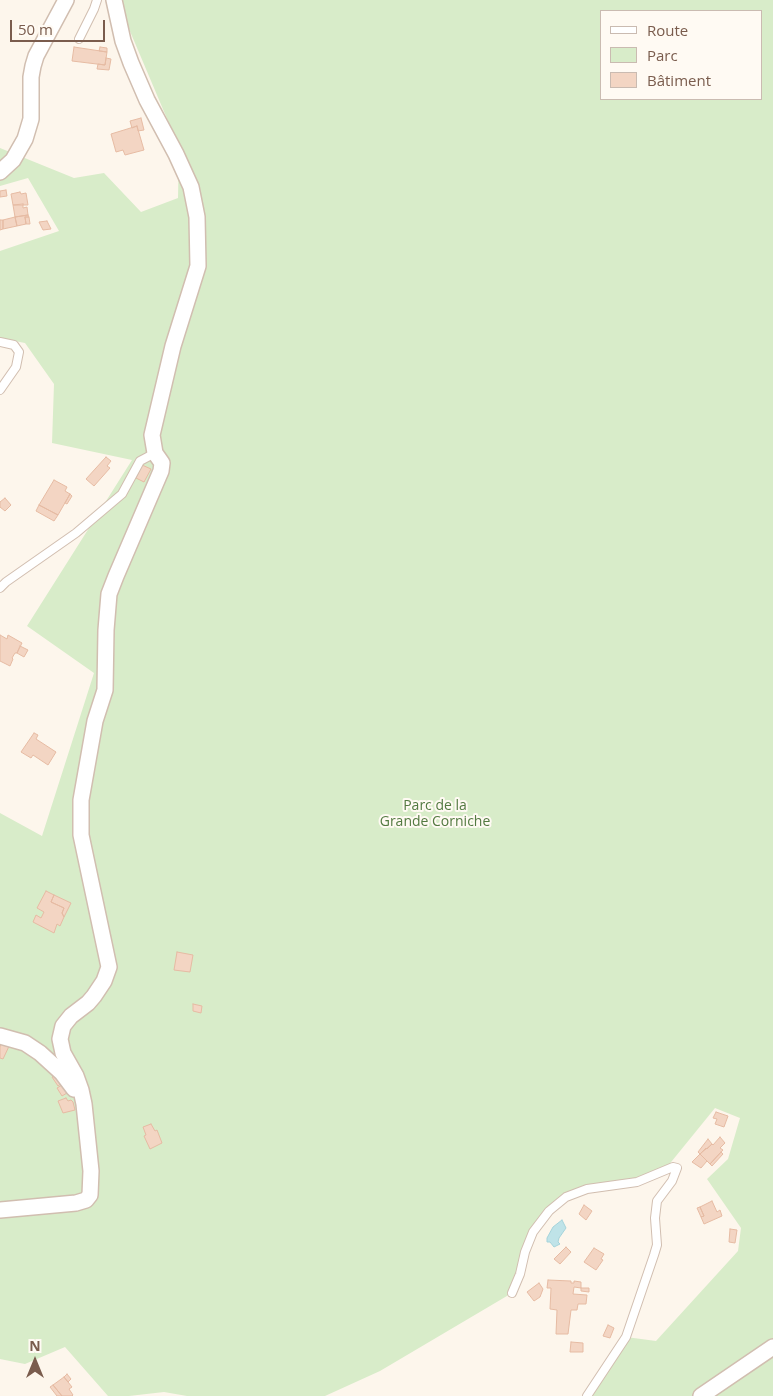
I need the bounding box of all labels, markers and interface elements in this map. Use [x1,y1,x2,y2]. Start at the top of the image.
scale bar [12,10,108,42]
legend [600,10,763,100]
text: 50 m [18,19,53,39]
text: Route [647,20,688,40]
text: Parc [647,45,678,65]
text: Bâtiment [647,70,711,90]
park label: Parc de la Grande Corniche [380,798,490,830]
north arrow [10,1336,60,1386]
text: N [29,1336,41,1355]

